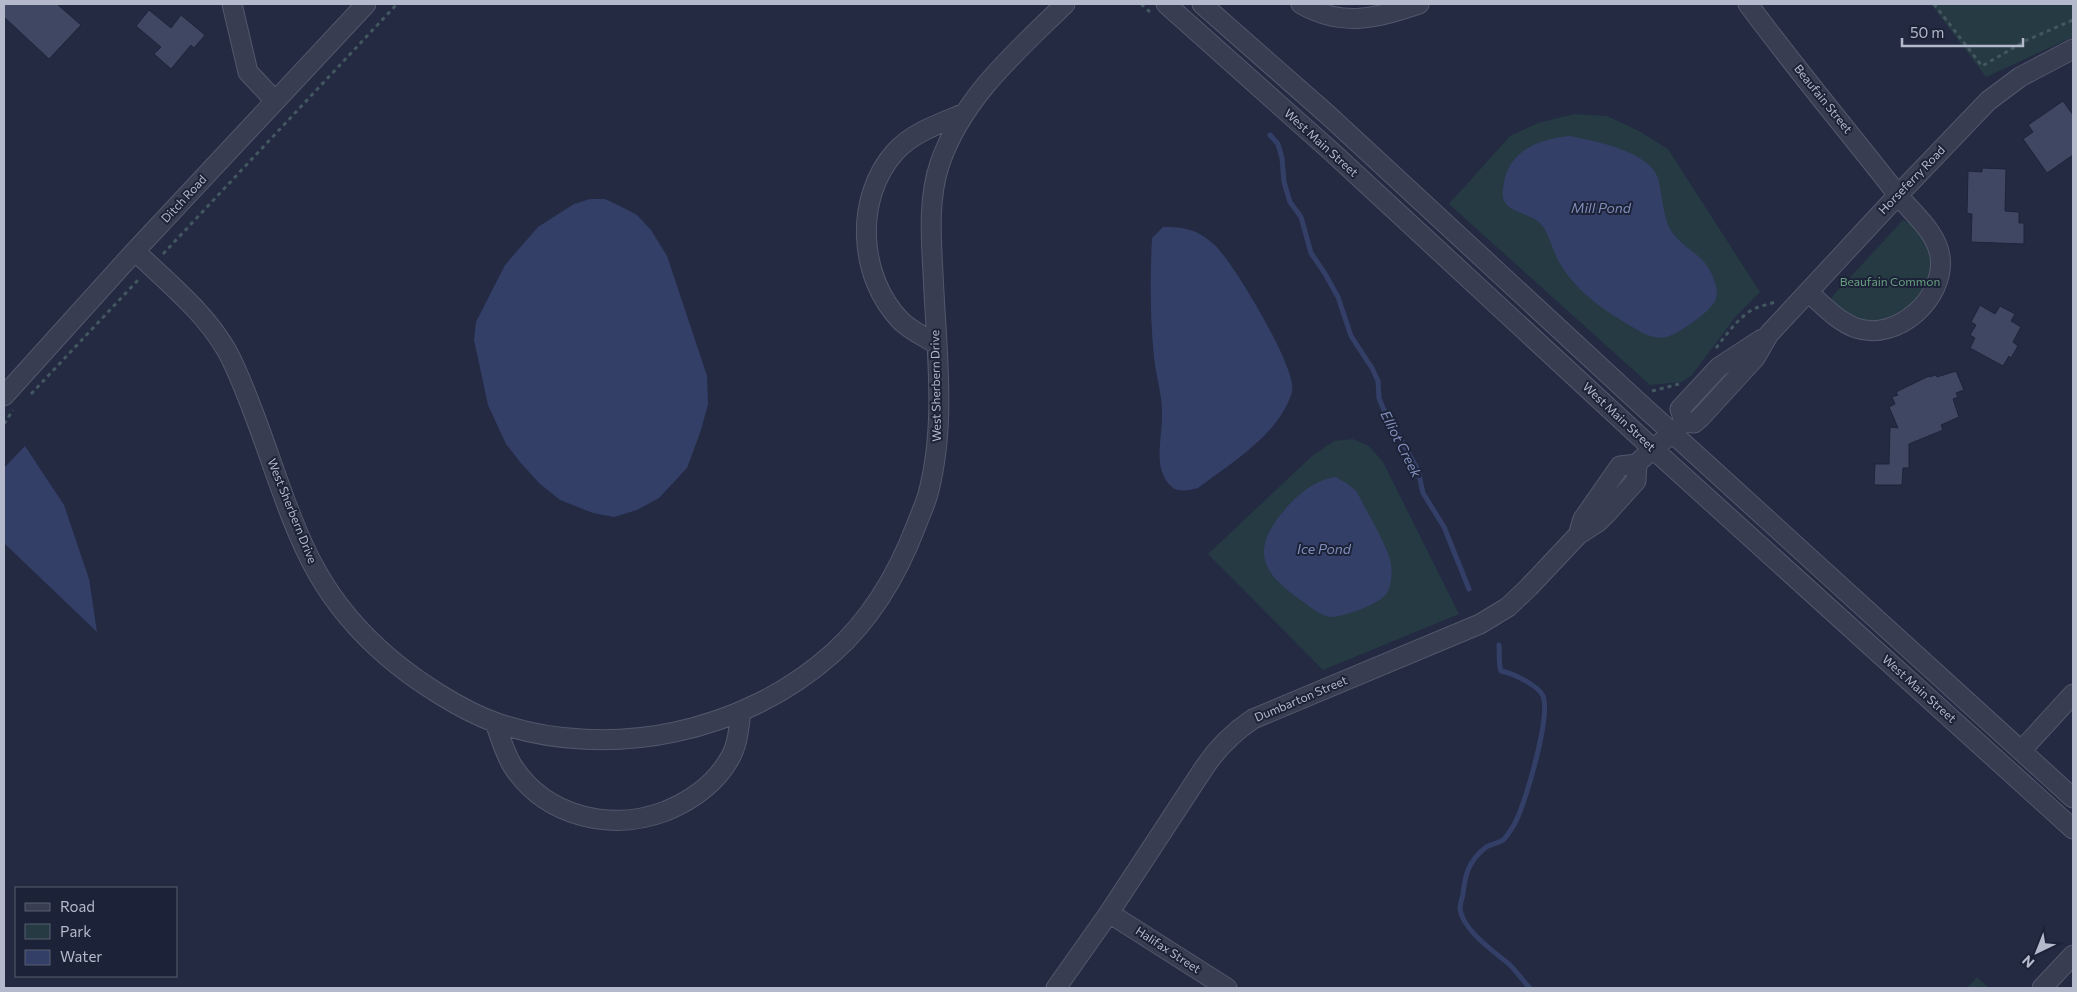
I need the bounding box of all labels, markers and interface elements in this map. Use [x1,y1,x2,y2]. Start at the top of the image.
scale bar [1902,15,2023,47]
text: 50 m [1910,23,1944,41]
street label: Beaufain Street [1792,61,1856,136]
street label: West Main Street [1282,106,1361,179]
street label: Horseferry Road [1875,142,1947,216]
street label: Ditch Road [158,172,209,225]
water label: Mill Pond [1571,199,1632,216]
park label: Beaufain Common [1840,274,1940,288]
street label: West Sherbern Drive [927,330,943,442]
street label: West Main Street [1580,379,1659,454]
water label: Elliot Creek [1377,407,1426,480]
street label: West Sherbern Drive [265,456,320,565]
water label: Ice Pond [1297,540,1352,557]
street label: West Main Street [1880,652,1959,725]
street label: Dumbarton Street [1252,672,1349,724]
legend [15,887,178,977]
text: Road [60,897,95,915]
text: Park [60,922,91,940]
street label: Halifax Street [1133,923,1204,975]
north arrow [2012,927,2062,977]
text: Water [60,947,102,965]
text: N [2018,952,2037,972]

